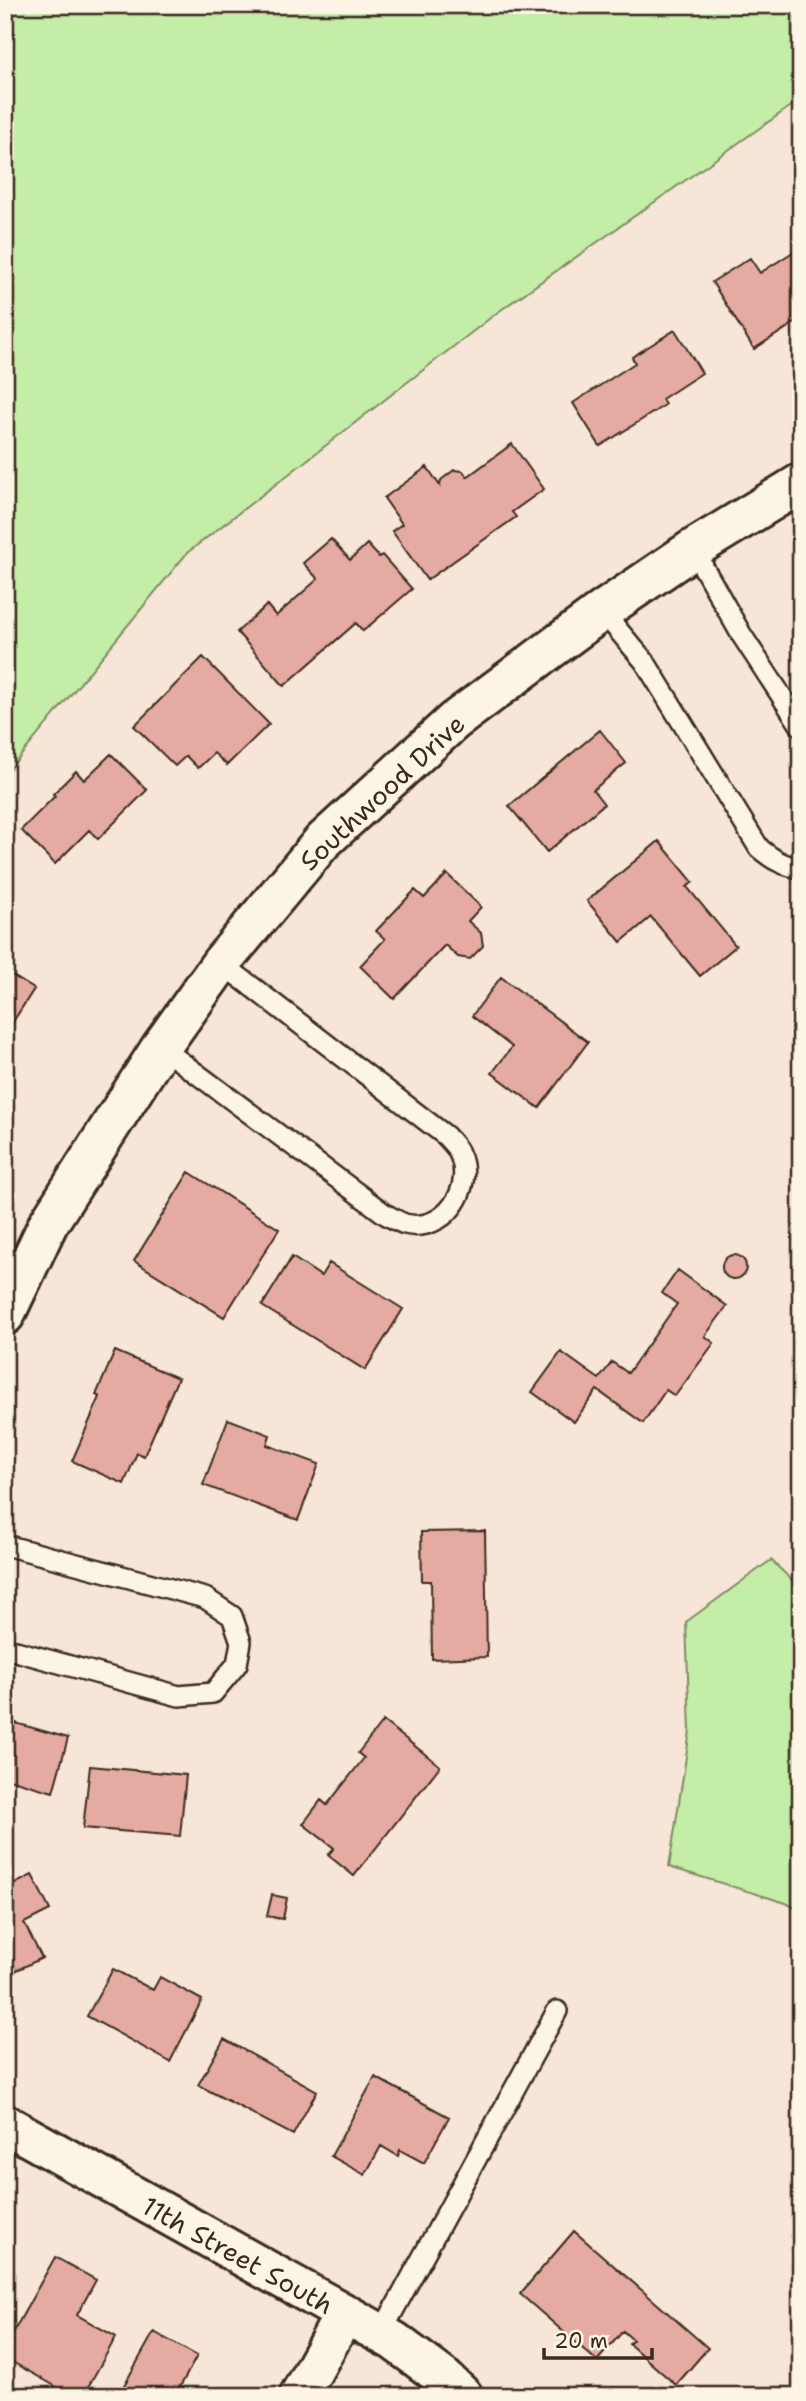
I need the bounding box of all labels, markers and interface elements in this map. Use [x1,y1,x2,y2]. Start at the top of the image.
street label: Southwood Drive [292,706,472,878]
street label: 11th Street South [136,2188,340,2322]
scale bar [544,2317,652,2361]
text: 20 m [554,2327,608,2355]

